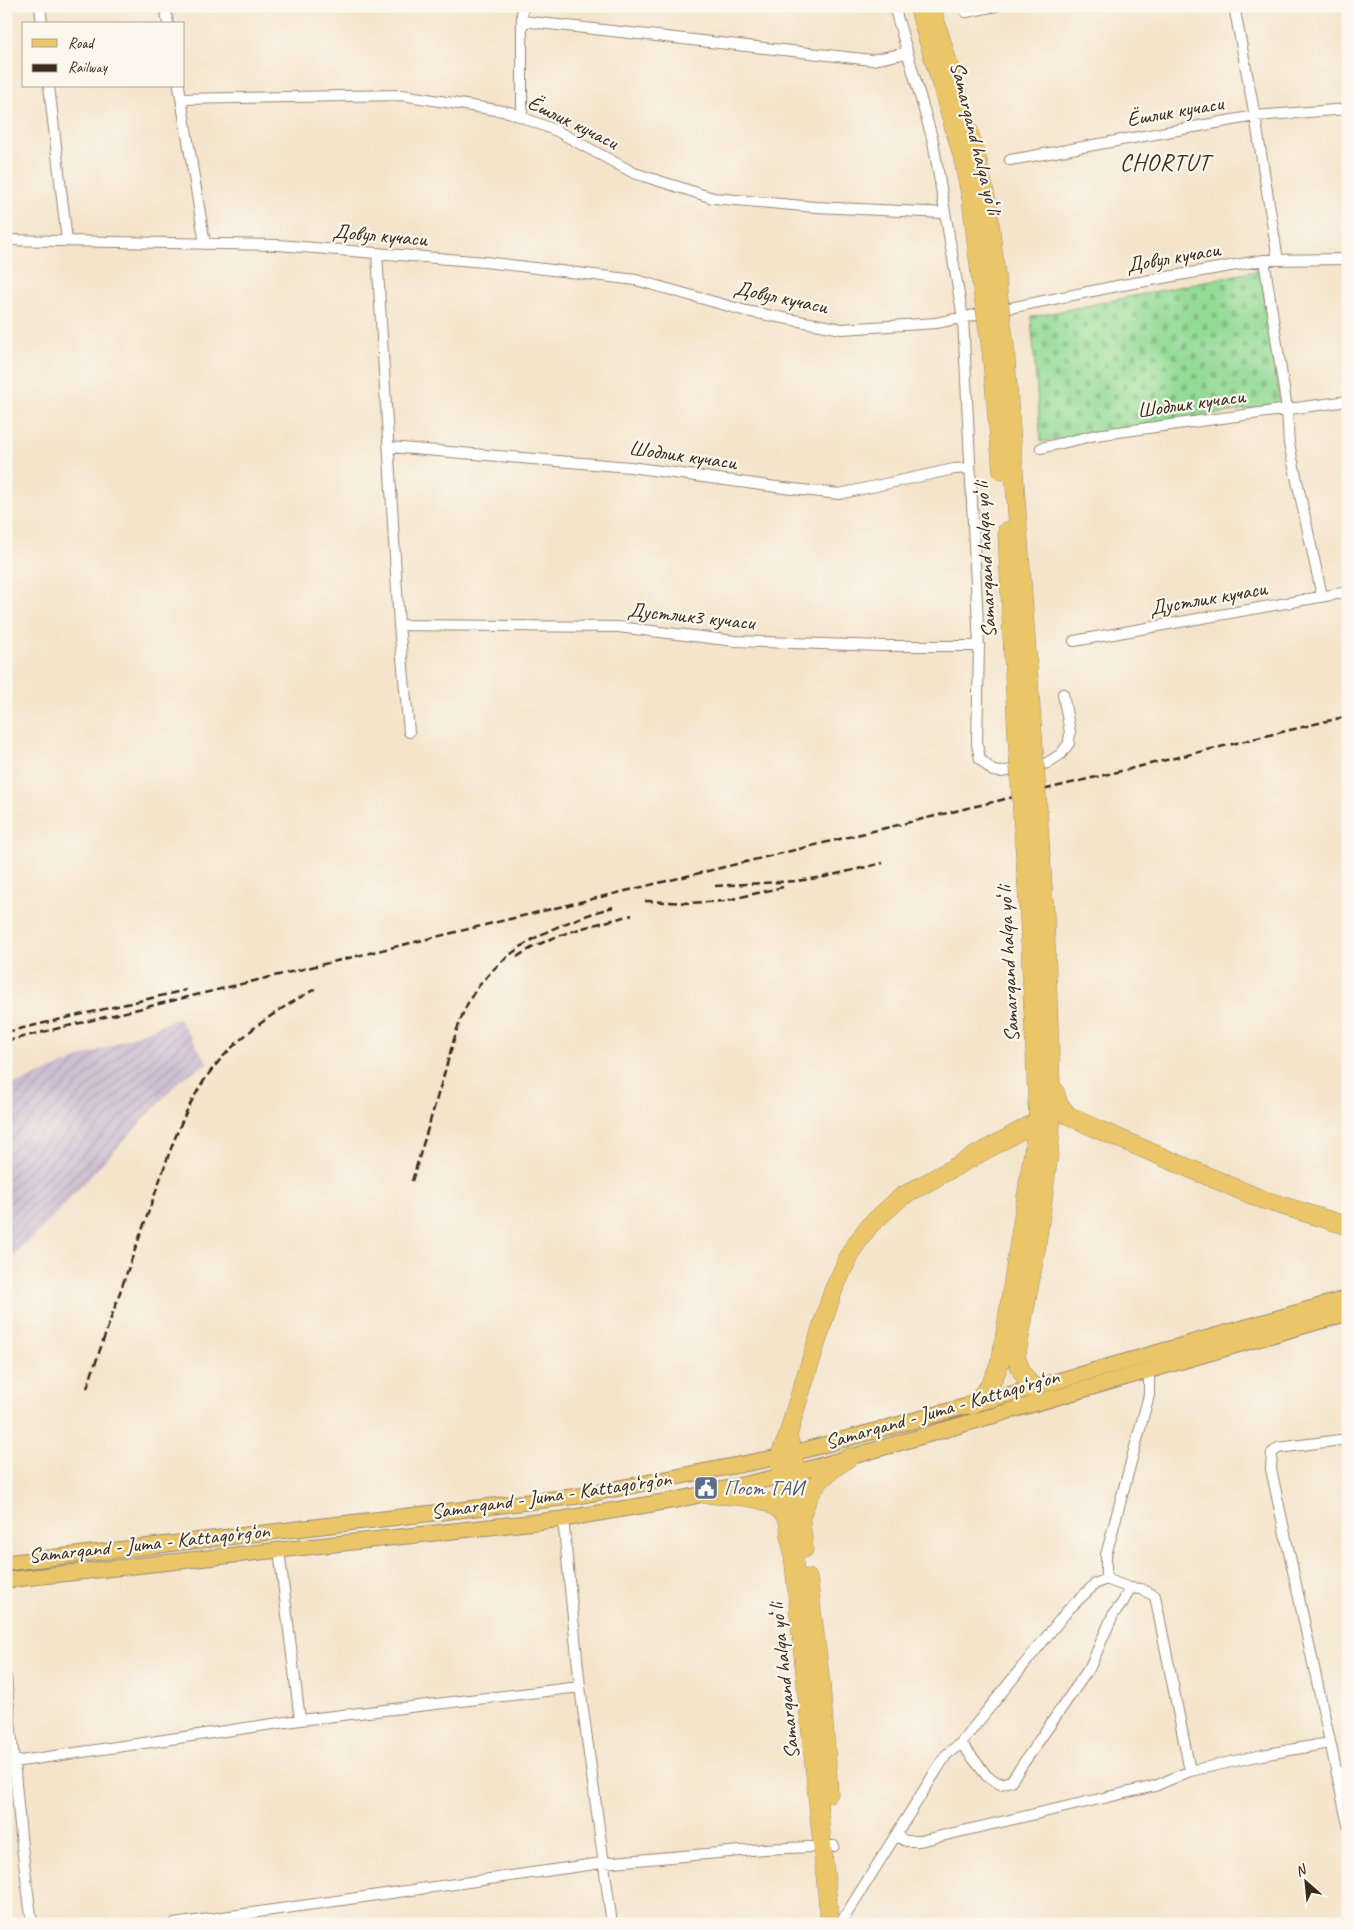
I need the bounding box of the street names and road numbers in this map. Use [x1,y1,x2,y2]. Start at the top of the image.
street label: Samarqand halqa yoʻli [944,59,1008,220]
street label: Ёшлик кучаси [524,89,624,156]
street label: Ёшлик кучаси [1125,90,1226,132]
street label: Довул кучаси [332,218,430,252]
street label: Довул кучаси [1124,236,1224,278]
street label: Довул кучаси [732,274,832,320]
street label: Шодлик кучаси [1135,382,1248,423]
street label: Шодлик кучаси [627,435,740,476]
street label: Samarqand halqa yoʻli [968,478,1002,639]
street label: Дустлик кучаси [1147,575,1270,621]
street label: Дустлик3 кучаси [626,596,758,636]
street label: Samarqand halqa yoʻli [991,882,1025,1043]
street label: Samarqand - Juma - Kattaqo‘rg‘on [822,1363,1063,1455]
street label: Samarqand - Juma - Kattaqo‘rg‘on [429,1465,673,1525]
street label: Samarqand - Juma - Kattaqo‘rg‘on [27,1517,271,1569]
street label: Samarqand halqa yoʻli [763,1599,805,1760]

